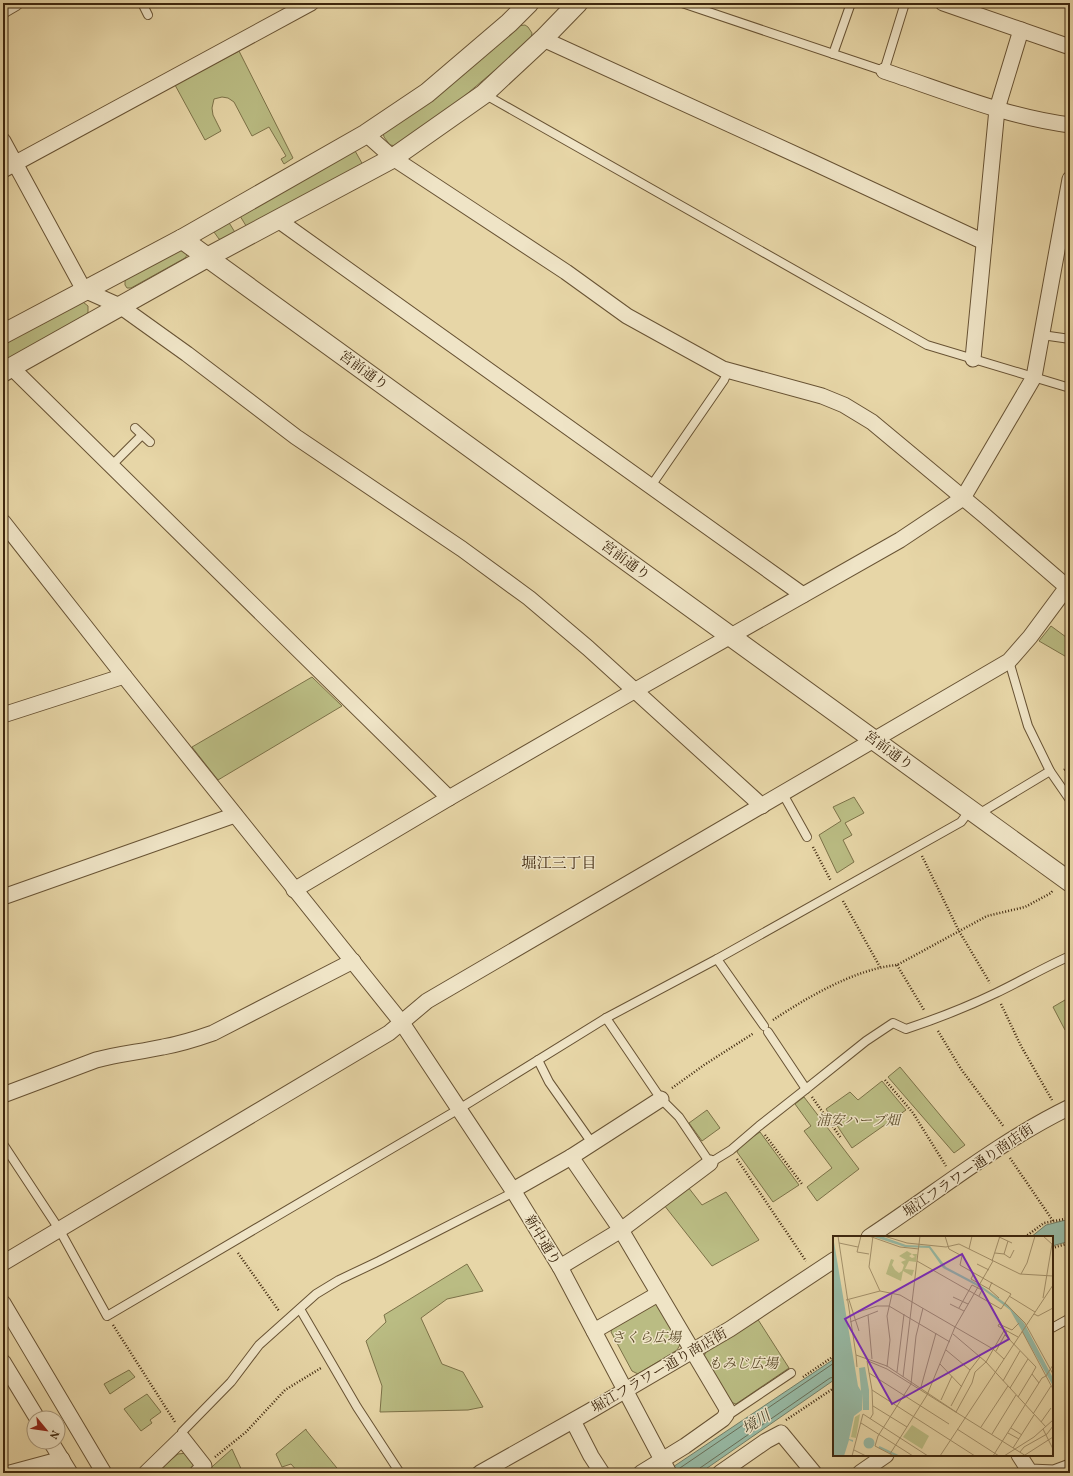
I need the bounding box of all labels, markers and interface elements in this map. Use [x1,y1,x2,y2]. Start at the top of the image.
street label: 宮前通り [335,347,391,395]
street label: 宮前通り [597,537,653,585]
street label: 宮前通り [860,727,916,775]
district label: 堀江三丁目 [521,854,597,875]
park label: 浦安ハーブ畑 [816,1112,903,1131]
street label: 堀江フラワー通り商店街 [900,1120,1038,1222]
street label: 新中通り [519,1212,564,1270]
inset map [833,1236,1053,1456]
street label: 堀江フラワー通り商店街 [588,1325,731,1418]
park label: さくら広場 [611,1329,683,1348]
park label: もみじ広場 [708,1355,780,1374]
water label: 境川 [739,1405,777,1440]
north arrow [26,1410,66,1450]
text: N [45,1427,62,1441]

